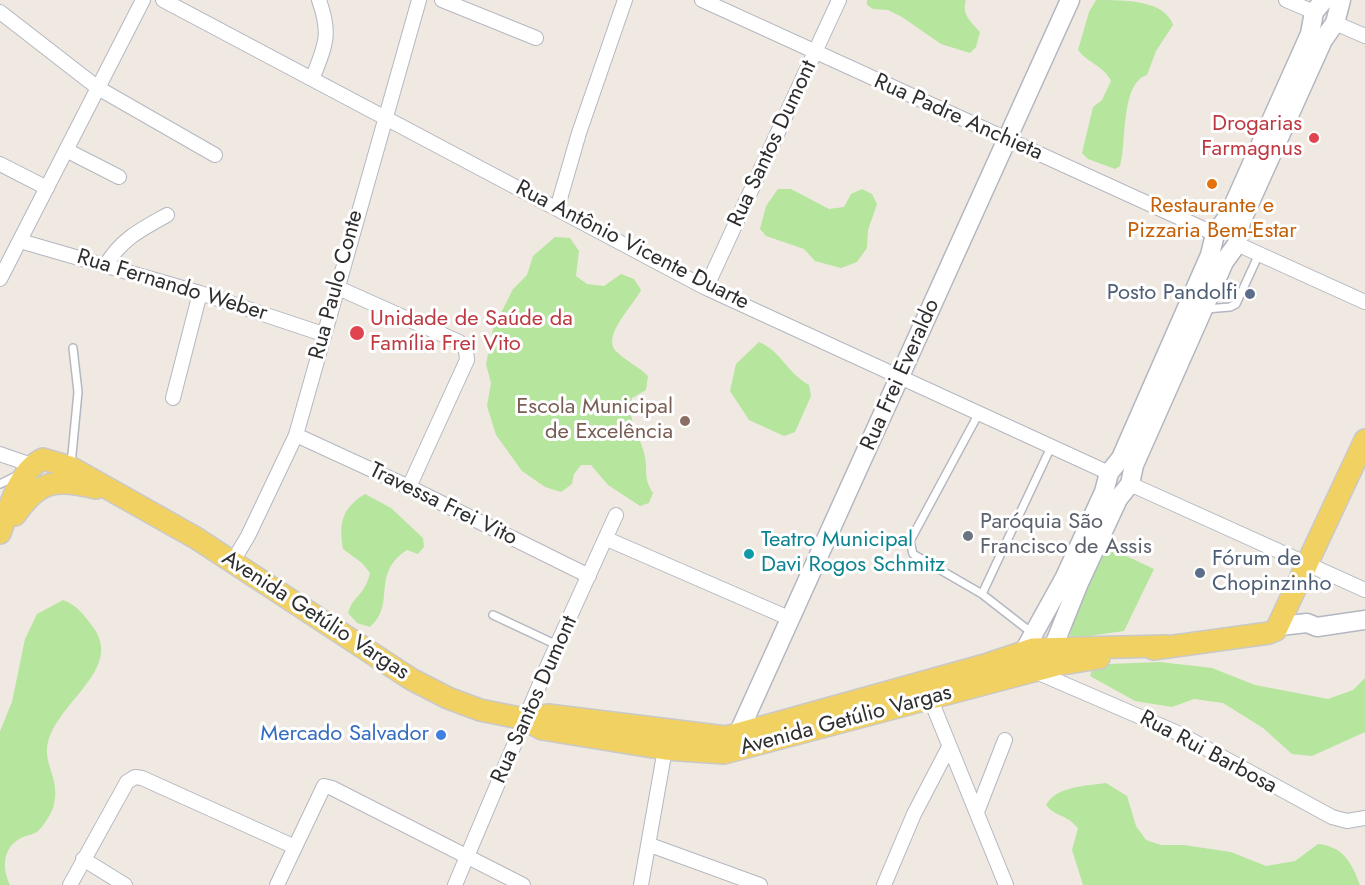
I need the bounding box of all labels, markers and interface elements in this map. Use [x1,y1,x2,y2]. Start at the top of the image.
street label: Rua Santos Dumont [723,57,823,231]
street label: Rua Padre Anchieta [870,69,1046,167]
place label: Drogarias Farmagnus [1201,112,1302,164]
marker: Drogarias Farmagnus [1307,131,1321,145]
street label: Rua Antônio Vicente Duarte [511,176,753,316]
marker: Restaurante e Pizzaria Bem-Estar [1205,177,1219,191]
place label: Restaurante e Pizzaria Bem-Estar [1127,194,1297,246]
street label: Rua Paulo Conte [304,207,370,363]
street label: Rua Fernando Weber [74,244,270,328]
place label: Posto Pandolfi [1107,281,1238,307]
marker: Posto Pandolfi [1243,287,1257,301]
street label: Rua Frei Everaldo [856,295,946,455]
place label: Unidade de Saúde da Família Frei Vito [370,307,573,358]
marker: Unidade de Saúde da Família Frei Vito [348,324,366,342]
place label: Escola Municipal de Excelência [516,395,673,446]
marker: Escola Municipal de Excelência [678,414,692,428]
street label: Travessa Frei Vito [365,458,521,552]
place label: Paróquia São Francisco de Assis [980,510,1152,562]
place label: Teatro Municipal Davi Rogos Schmitz [761,528,945,580]
marker: Paróquia São Francisco de Assis [961,529,975,543]
street label: Avenida Getúlio Vargas [216,546,414,686]
marker: Teatro Municipal Davi Rogos Schmitz [742,547,756,561]
place label: Fórum de Chopinzinho [1212,547,1331,598]
marker: Fórum de Chopinzinho [1193,566,1207,580]
street label: Rua Santos Dumont [486,612,584,788]
street label: Avenida Getúlio Vargas [737,680,955,762]
street label: Rua Rui Barbosa [1135,706,1281,800]
place label: Mercado Salvador [260,722,429,748]
marker: Mercado Salvador [434,728,448,742]

